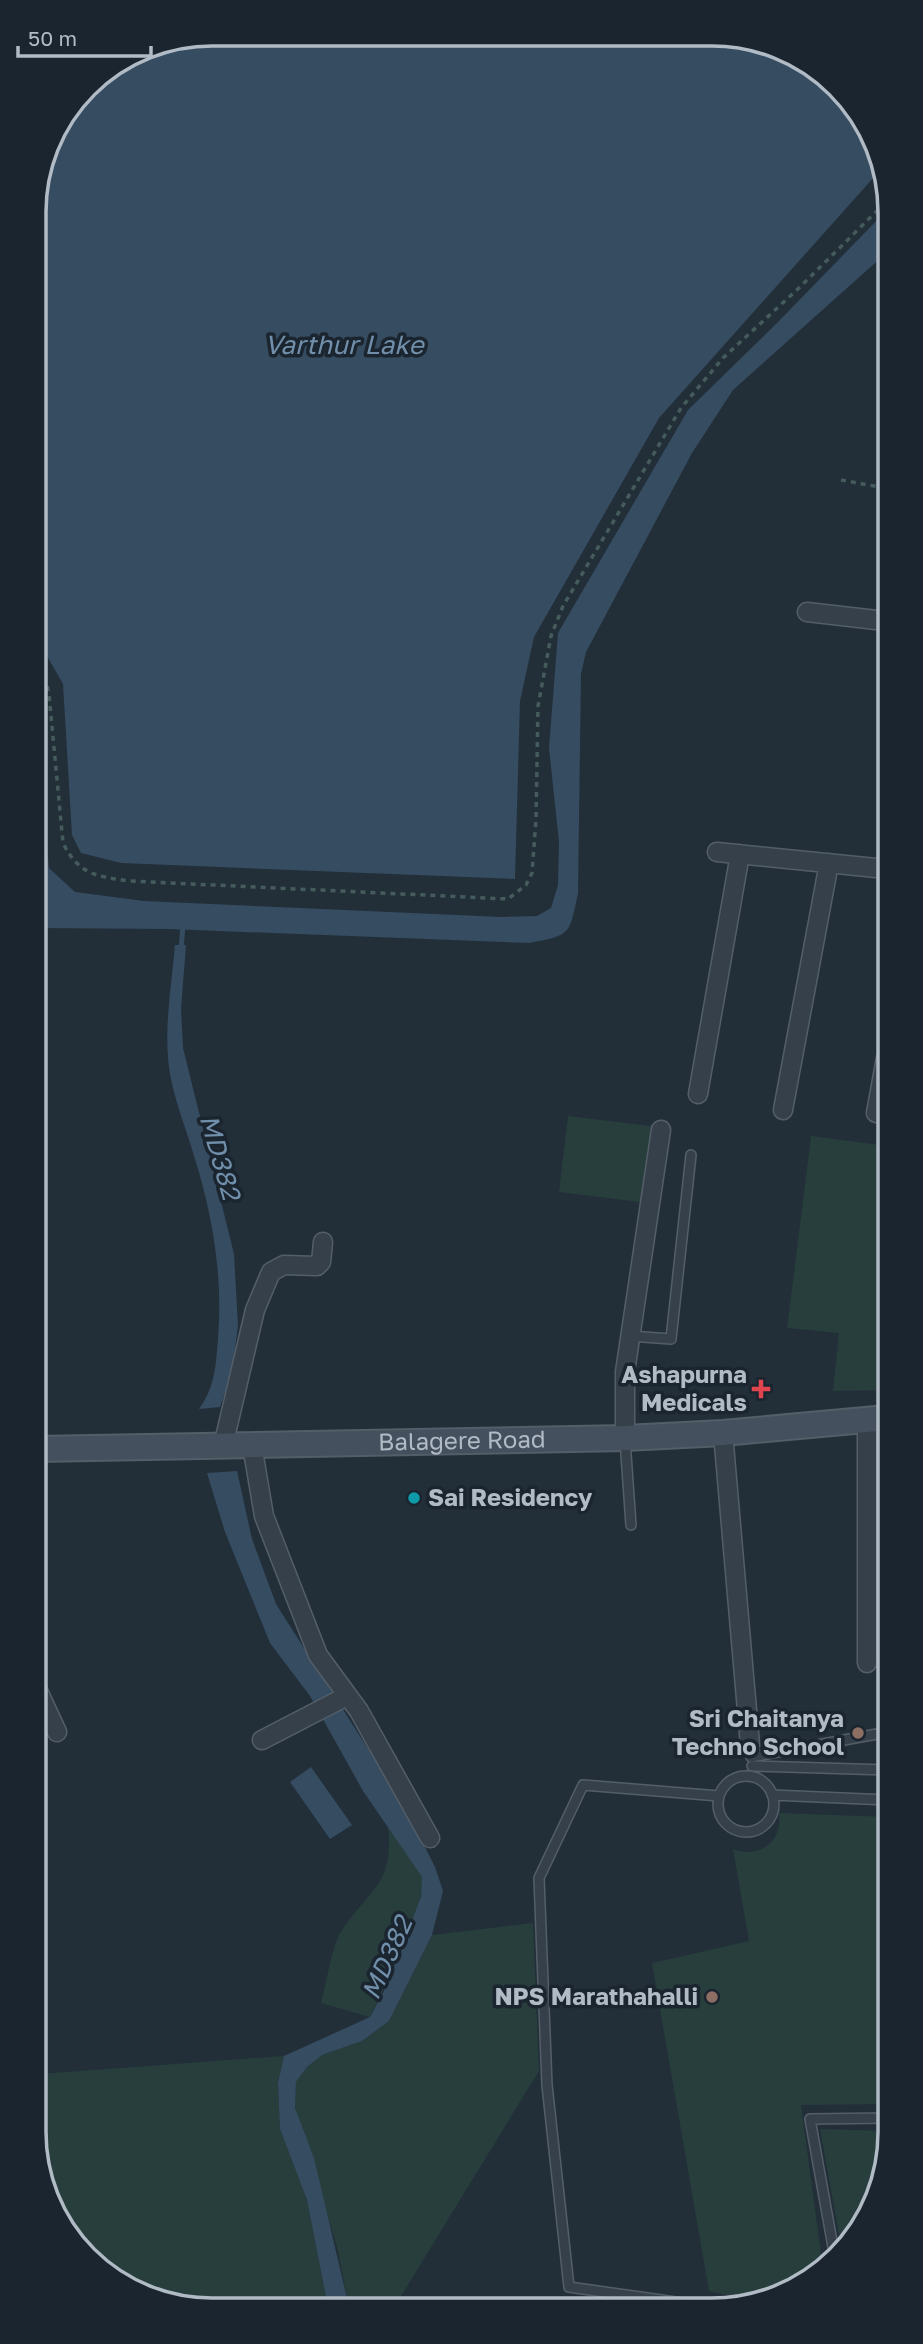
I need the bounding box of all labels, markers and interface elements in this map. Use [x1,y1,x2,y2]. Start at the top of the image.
scale bar [18,14,150,58]
text: 50 m [28,25,77,51]
water label: Varthur Lake [265,329,425,360]
water label: MD382 [194,1111,248,1206]
place label: Ashapurna Medicals [621,1359,747,1416]
marker: Ashapurna Medicals [753,1381,769,1397]
street label: Balagere Road [378,1423,546,1456]
place label: Sai Residency [428,1482,593,1511]
marker: Sai Residency [406,1490,422,1506]
place label: Sri Chaitanya Techno School [672,1703,844,1760]
marker: Sri Chaitanya Techno School [850,1725,866,1741]
water label: MD382 [355,1909,420,2004]
place label: NPS Marathahalli [494,1981,698,2010]
marker: NPS Marathahalli [704,1989,720,2005]

